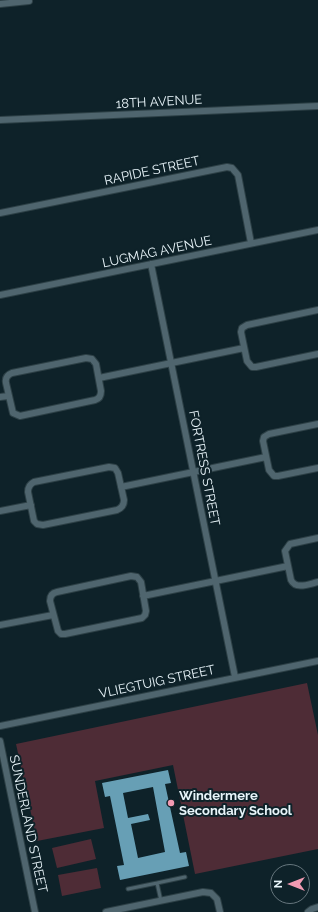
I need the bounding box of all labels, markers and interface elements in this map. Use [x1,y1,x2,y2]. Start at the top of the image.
street label: 18TH AVENUE [115,92,203,112]
street label: RAPIDE STREET [103,153,201,189]
street label: LUGMAG AVENUE [101,233,213,271]
street label: FORTRESS STREET [185,409,223,527]
street label: VLIEGTUIG STREET [98,662,216,702]
street label: SUNDERLAND STREET [6,754,50,894]
place label: Windermere Secondary School [179,788,292,819]
marker: Windermere Secondary School [166,798,176,808]
north arrow [270,864,310,904]
text: N [272,880,285,888]

